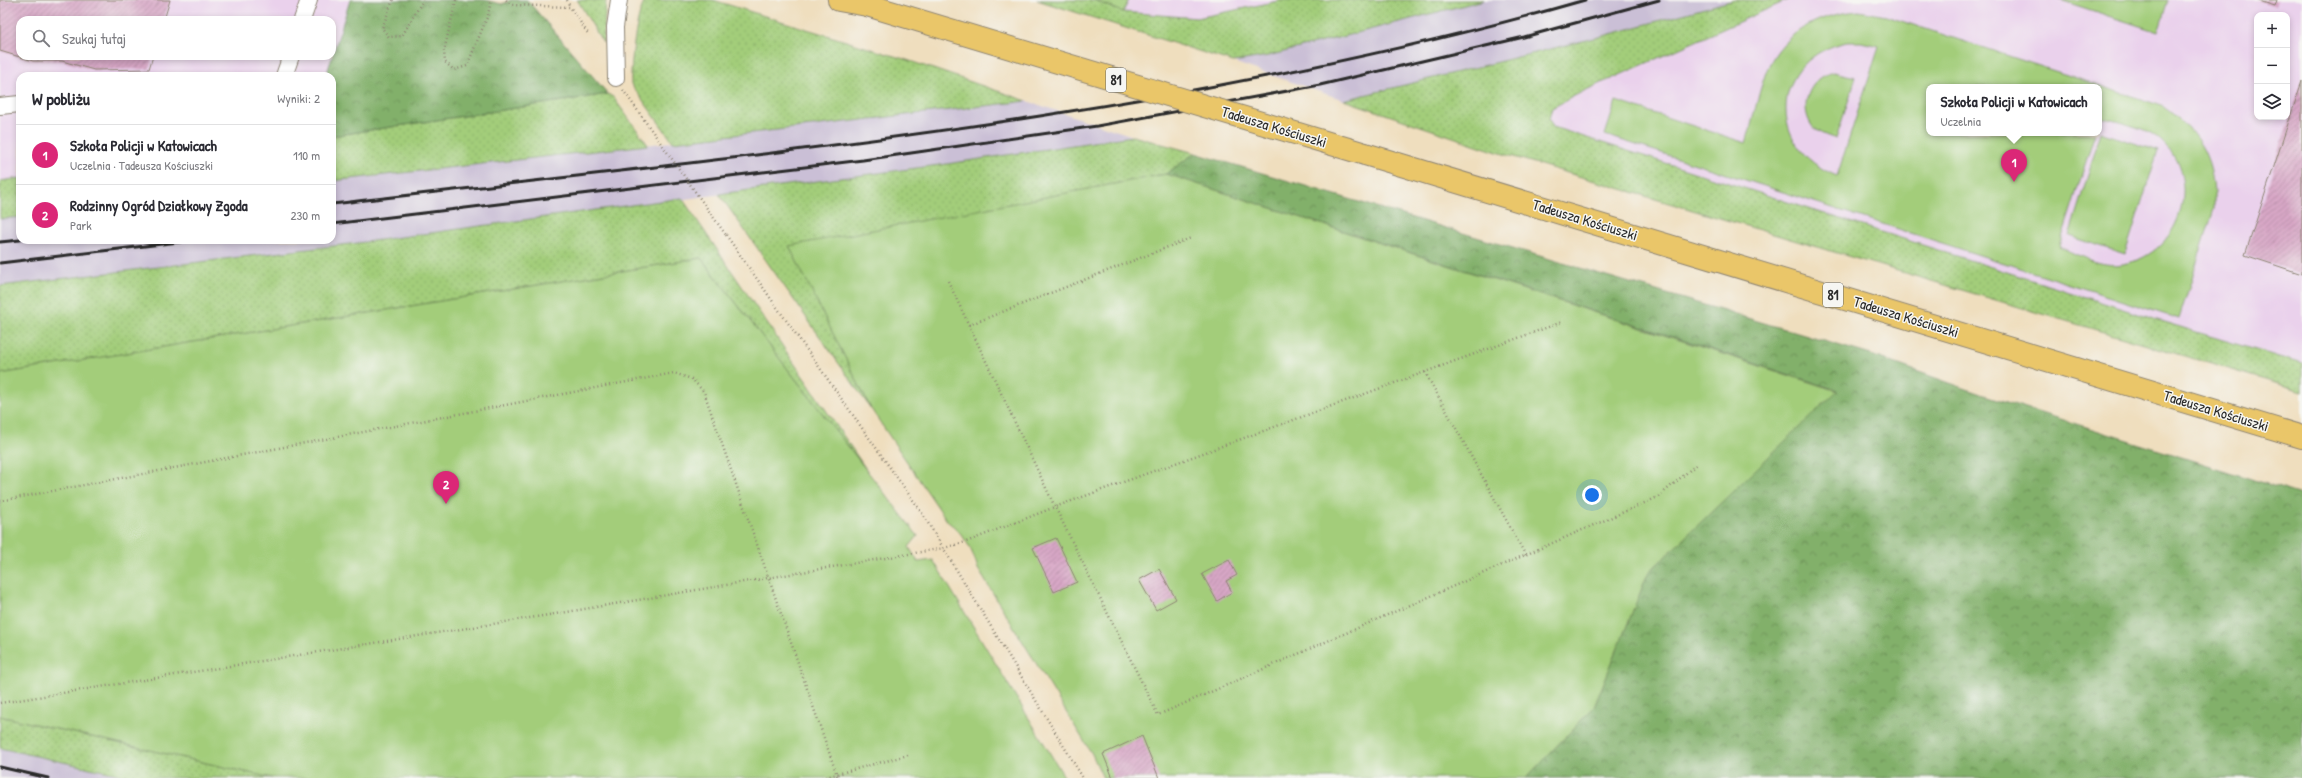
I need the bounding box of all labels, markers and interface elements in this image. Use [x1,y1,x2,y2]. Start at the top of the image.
map controls [2254,12,2290,120]
button: + [2254,12,2290,48]
search box [16,16,336,60]
icon: search [30,27,52,49]
text: Szukaj tutaj [62,28,126,49]
button: − [2254,48,2290,84]
road number: 81 [1106,68,1126,92]
popup [1926,84,2102,136]
button: layers [2254,84,2290,120]
text: W pobliżu [32,87,90,110]
text: Wyniki: 2 [277,89,320,107]
text: Szkoła Policji w Katowicach [1941,91,2087,112]
street label: Tadeusza Kościuszki [1219,101,1329,152]
text: Uczelnia [1941,112,1981,130]
text: Szkoła Policji w Katowicach [70,135,217,156]
text: 1 [43,146,47,164]
text: 110 m [293,146,320,164]
pin: 1 [2001,149,2027,182]
text: Uczelnia · Tadeusza Kościuszki [70,156,213,174]
street label: Tadeusza Kościuszki [1530,194,1640,245]
text: Rodzinny Ogród Działkowy Zgoda [70,195,248,216]
text: 2 [42,206,48,224]
text: 230 m [290,206,320,224]
text: Park [70,216,92,234]
road number: 81 [1823,283,1843,307]
street label: Tadeusza Kościuszki [1851,291,1961,342]
street label: Tadeusza Kościuszki [2161,385,2271,436]
pin: 2 [433,471,459,504]
your location [1582,485,1602,505]

